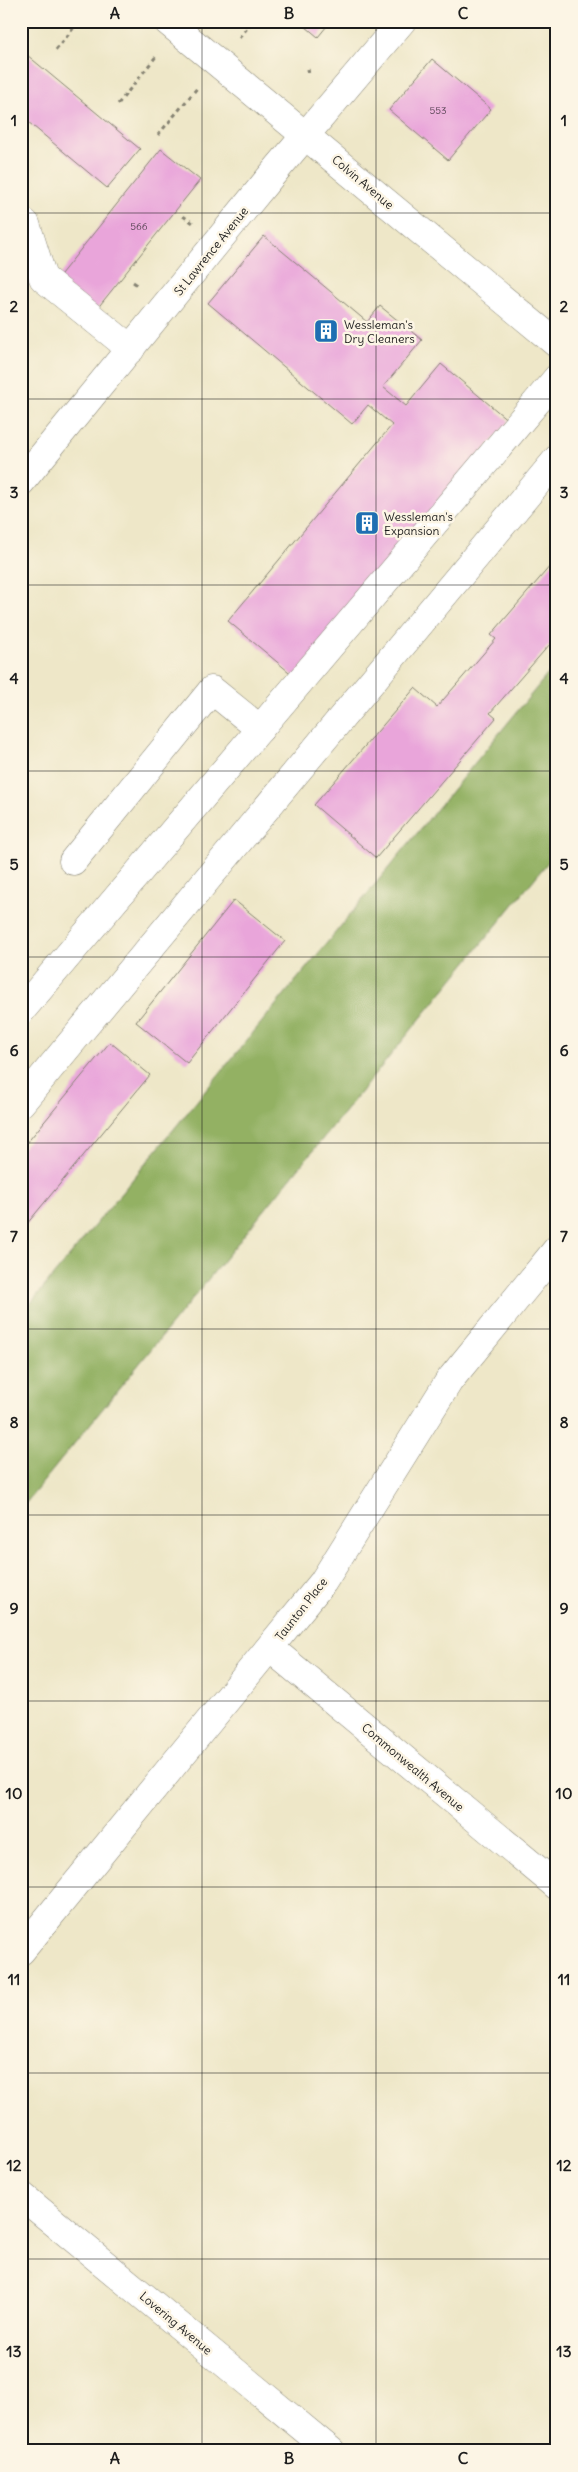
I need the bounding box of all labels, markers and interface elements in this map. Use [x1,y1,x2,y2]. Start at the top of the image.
text: A [110,3,120,23]
text: B [284,3,295,23]
text: C [458,3,469,23]
house number: 553 [429,104,447,117]
text: 1 [11,110,17,130]
text: 1 [561,110,567,130]
street label: Colvin Avenue [329,152,397,212]
street label: St Lawrence Avenue [171,204,251,298]
house number: 566 [130,220,148,233]
text: 2 [10,296,19,316]
text: 2 [560,296,569,316]
place label: Wessleman's Dry Cleaners [344,317,415,346]
building icon: Wessleman's Dry Cleaners [313,318,339,344]
text: 3 [9,482,19,502]
text: 3 [559,482,569,502]
place label: Wessleman's Expansion [384,509,453,538]
building icon: Wessleman's Expansion [354,510,380,536]
text: 4 [9,668,19,688]
text: 4 [559,668,569,688]
text: 5 [9,854,19,874]
text: 5 [559,854,569,874]
text: 6 [9,1040,19,1060]
text: 6 [559,1040,569,1060]
text: 7 [10,1226,18,1246]
text: 7 [560,1226,568,1246]
text: 8 [9,1412,19,1432]
text: 8 [559,1412,569,1432]
street label: Taunton Place [272,1575,330,1643]
text: 9 [9,1598,19,1618]
text: 9 [559,1598,569,1618]
street label: Commonwealth Avenue [359,1720,467,1814]
text: 10 [6,1783,22,1803]
text: 10 [556,1783,572,1803]
text: 11 [8,1969,20,1989]
text: 11 [558,1969,570,1989]
text: 12 [6,2155,22,2175]
text: 12 [556,2155,572,2175]
street label: Lovering Avenue [137,2288,215,2358]
text: 13 [6,2341,22,2361]
text: 13 [556,2341,572,2361]
text: A [110,2448,120,2468]
text: B [284,2448,295,2468]
text: C [458,2448,469,2468]

